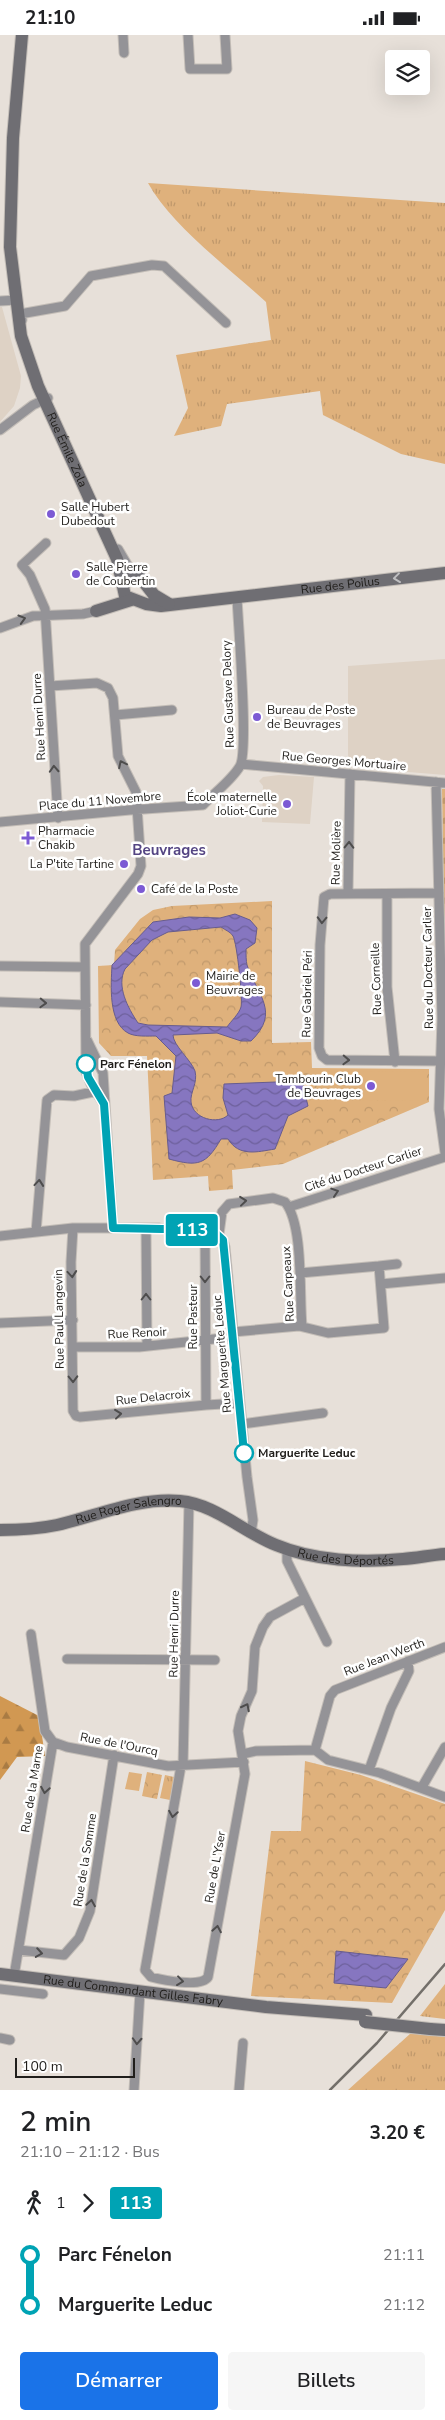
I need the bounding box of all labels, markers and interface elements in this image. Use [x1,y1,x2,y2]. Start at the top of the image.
text: 21:10 [25,5,75,31]
map controls [385,50,430,95]
button: layers [385,50,430,95]
street label: Rue Émile Zola [43,410,91,490]
place label: Salle Hubert Dubedout [61,499,130,529]
marker: Salle Hubert Dubedout [45,508,57,520]
place label: Salle Pierre de Coubertin [86,559,155,589]
marker: Salle Pierre de Coubertin [70,568,82,580]
one-way arrow [392,572,400,583]
street label: Rue des Poilus [300,573,381,598]
one-way arrow [17,615,26,625]
street label: Rue Gustave Delory [218,639,238,748]
street label: Rue Henri Durre [29,673,49,761]
place label: Bureau de Poste de Beuvrages [267,702,355,732]
marker: Bureau de Poste de Beuvrages [251,711,263,723]
street label: Rue Georges Mortuaire [281,748,407,774]
one-way arrow [118,760,128,769]
one-way arrow [49,765,60,773]
street label: Place du 11 Novembre [38,788,162,814]
place label: École maternelle Joliot-Curie [187,789,277,819]
marker: École maternelle Joliot-Curie [281,798,293,810]
street label: Rue Molière [327,821,345,885]
place label: Pharmacie Chakib [38,823,94,853]
marker: Pharmacie Chakib [22,832,34,844]
district label: Beuvrages [132,840,206,860]
one-way arrow [344,841,354,849]
place label: La P'tite Tartine [30,856,114,872]
marker: La P'tite Tartine [118,858,130,870]
place label: Café de la Poste [151,881,238,897]
marker: Café de la Poste [135,883,147,895]
street label: Rue du Docteur Carlier [419,906,437,1029]
one-way arrow [316,916,327,924]
street label: Rue Corneille [367,943,385,1015]
street label: Rue Gabriel Péri [298,950,316,1038]
place label: Mairie de Beuvrages [206,968,263,998]
marker: Mairie de Beuvrages [190,977,202,989]
one-way arrow [40,998,47,1008]
marker: Parc Fénelon [76,1054,96,1074]
one-way arrow [343,1055,351,1066]
place label: Parc Fénelon [100,1056,172,1072]
place label: Tambourin Club de Beuvrages [275,1071,361,1101]
marker: Tambourin Club de Beuvrages [365,1080,377,1092]
street label: Cité du Docteur Carlier [302,1142,424,1196]
one-way arrow [34,1179,45,1187]
one-way arrow [331,1187,339,1197]
one-way arrow [240,1196,248,1207]
line badge: 113 [163,1214,221,1246]
text: 113 [176,1218,208,1242]
street label: Rue Carpeaux [278,1245,298,1322]
street label: Rue Paul Langevin [50,1269,68,1369]
one-way arrow [66,1270,77,1278]
one-way arrow [200,1276,210,1283]
street label: Rue Pasteur [185,1284,201,1350]
one-way arrow [141,1293,151,1301]
street label: Rue Marguerite Leduc [209,1294,235,1413]
street label: Rue Renoir [107,1323,168,1343]
one-way arrow [68,1376,78,1383]
street label: Rue Delacroix [115,1385,192,1409]
one-way arrow [114,1409,122,1420]
marker: Marguerite Leduc [234,1443,254,1463]
place label: Marguerite Leduc [258,1445,356,1461]
street label: Rue Roger Salengro [74,1492,183,1528]
street label: Rue des Déportés [296,1545,395,1569]
street label: Rue Henri Durre [165,1590,183,1678]
street label: Rue Jean Werth [341,1634,427,1680]
one-way arrow [240,1703,250,1712]
street label: Rue de l'Ourcq [79,1729,159,1759]
street label: Rue de la Marne [17,1744,47,1834]
one-way arrow [40,1786,51,1794]
one-way arrow [168,1810,178,1818]
street label: Rue de la Somme [70,1812,100,1908]
street label: Rue de L'Yser [201,1829,229,1904]
one-way arrow [86,1898,96,1907]
one-way arrow [211,1924,222,1933]
one-way arrow [34,1947,43,1957]
street label: Rue du Commandant Gilles Fabry [42,1971,225,2010]
one-way arrow [176,1975,184,1986]
one-way arrow [131,2037,142,2045]
scale bar [15,2055,135,2078]
text: 100 m [22,2057,63,2076]
text: 2 min [20,2103,91,2141]
text: 3.20 € [370,2120,425,2146]
text: 21:10 – 21:12 · Bus [20,2141,160,2163]
icon: walk [20,2189,48,2217]
icon: forward [74,2189,102,2217]
text: 113 [120,2191,152,2215]
text: 1 [56,2192,66,2214]
text: Parc Fénelon [58,2242,172,2268]
text: 21:11 [383,2244,425,2266]
text: Marguerite Leduc [58,2292,212,2318]
text: 21:12 [383,2294,425,2316]
button: Démarrer [20,2352,218,2410]
button: Billets [228,2352,425,2410]

